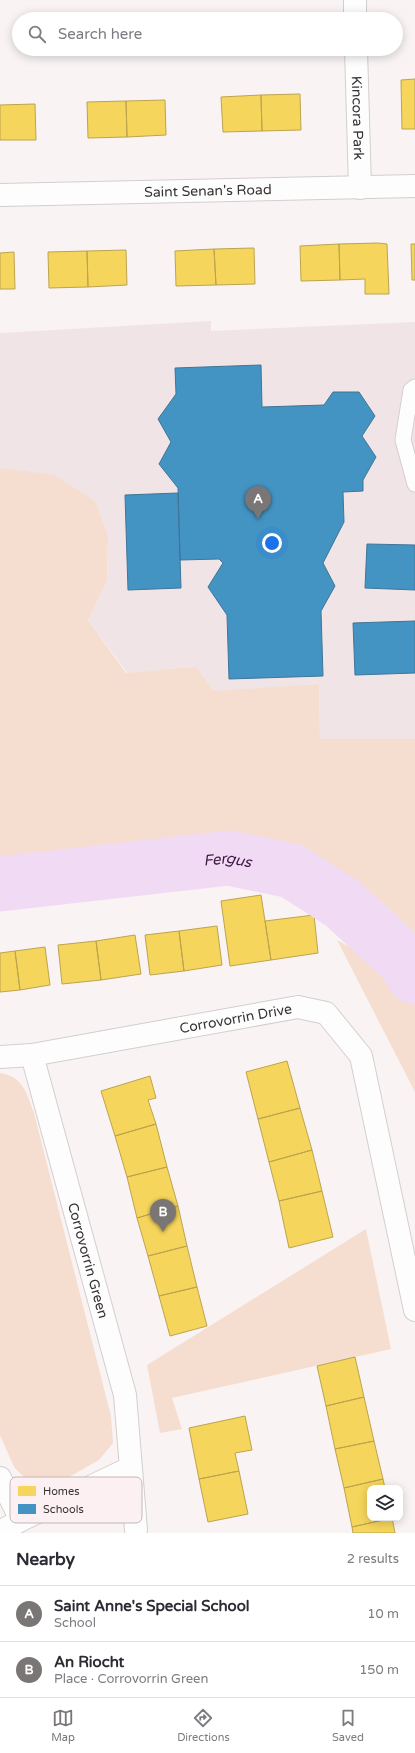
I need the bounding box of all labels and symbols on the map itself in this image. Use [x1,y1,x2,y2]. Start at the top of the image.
street label: Kincora Park [348,76,367,161]
street label: Saint Senan's Road [144,181,272,201]
pin: A [245,486,271,519]
your location [262,533,282,553]
water label: Fergus [202,849,255,872]
street label: Corrovorrin Drive [178,1000,293,1037]
pin: B [150,1199,176,1232]
street label: Corrovorrin Green [64,1201,112,1320]
legend [10,1477,142,1523]
text: Homes [43,1485,79,1498]
text: Schools [43,1503,84,1516]

